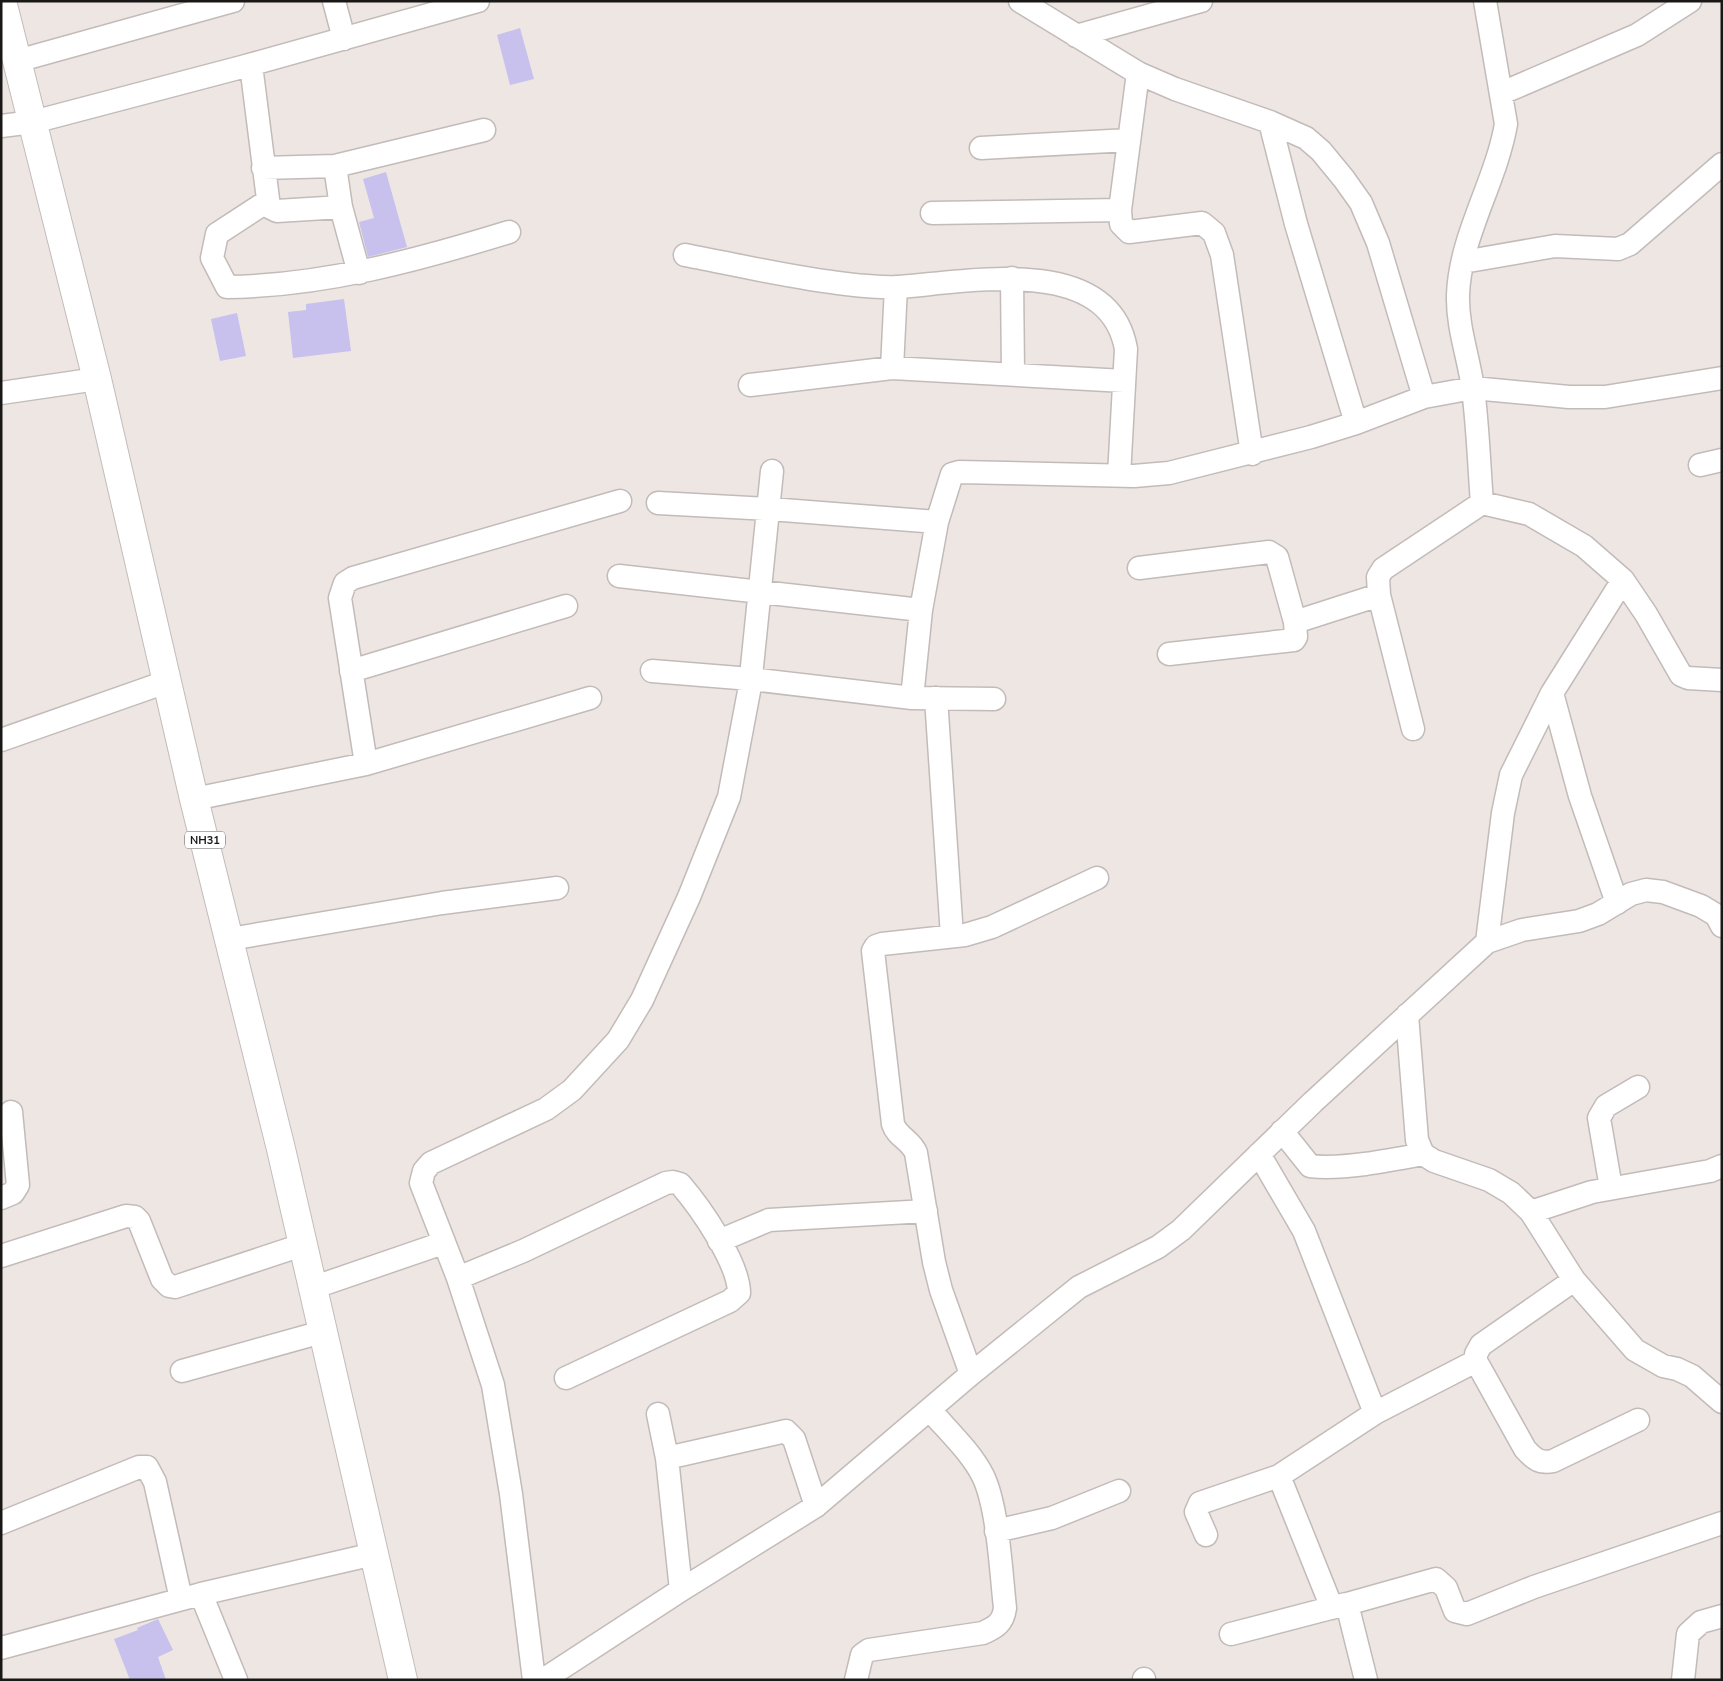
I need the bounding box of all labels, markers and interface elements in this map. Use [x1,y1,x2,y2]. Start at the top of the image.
road number: NH31 [185,832,225,848]

